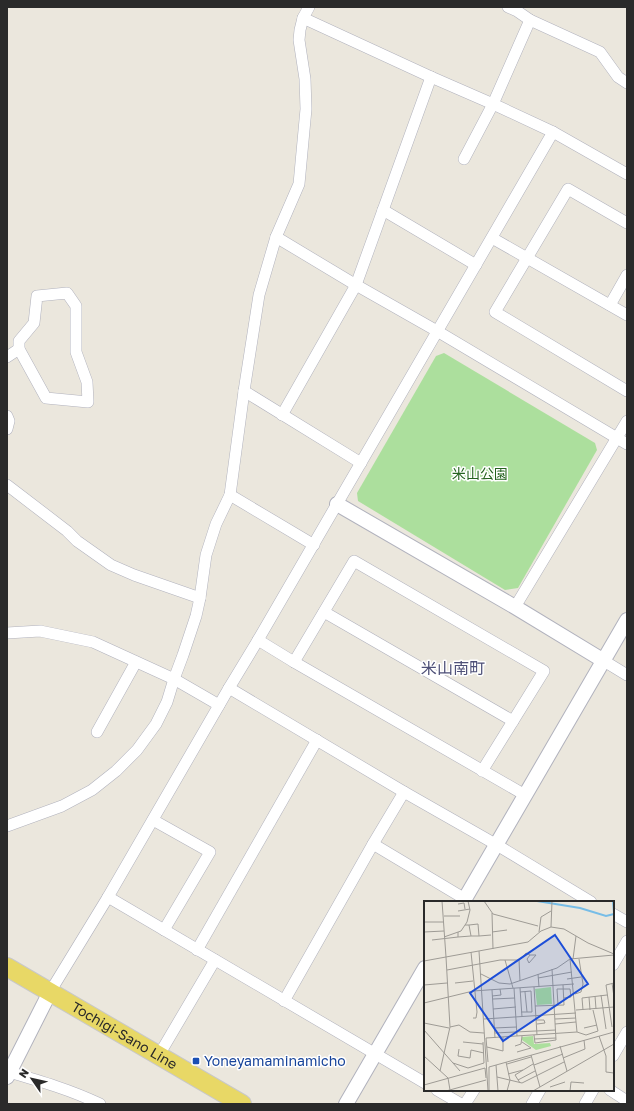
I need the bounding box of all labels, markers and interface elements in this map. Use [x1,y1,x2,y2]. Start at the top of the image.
park label: 米山公園 [452,465,508,482]
district label: 米山南町 [421,658,485,678]
inset map [424,901,614,1091]
street label: Tochigi-Sano Line [69,998,181,1072]
place label: Yoneyamaminamicho [204,1052,346,1069]
marker: Yoneyamaminamicho [191,1056,201,1066]
north arrow [12,1059,52,1099]
text: N [16,1066,31,1080]

